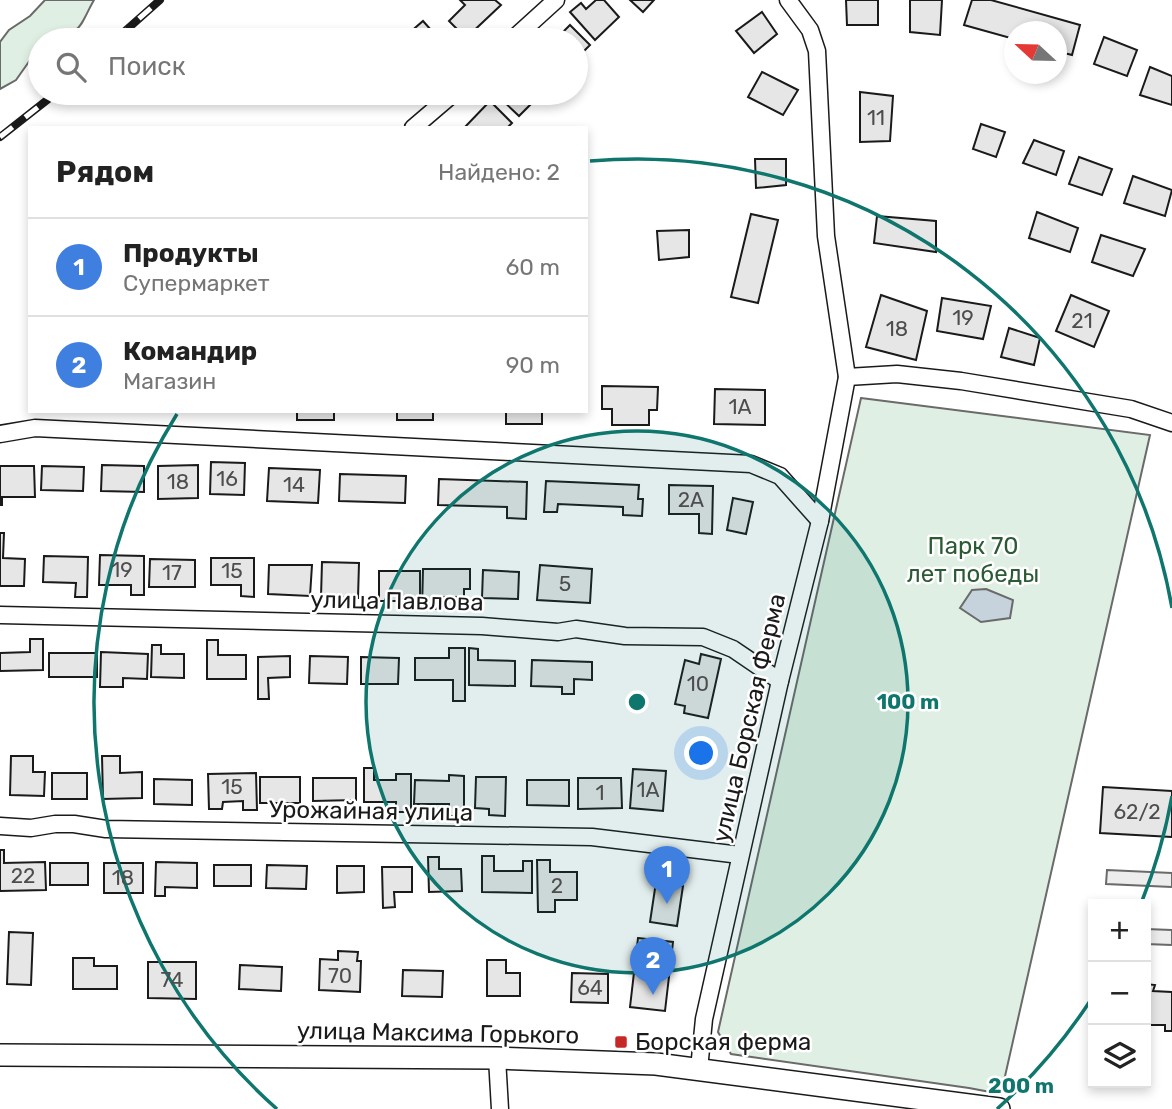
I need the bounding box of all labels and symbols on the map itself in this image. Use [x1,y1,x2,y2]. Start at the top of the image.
north arrow [1004,21,1067,84]
house number: 11 [867,105,885,130]
house number: 19 [952,305,974,330]
house number: 21 [1071,308,1093,333]
house number: 18 [886,316,908,341]
house number: 1А [728,394,752,419]
house number: 16 [216,466,238,491]
house number: 18 [167,469,189,494]
house number: 14 [283,472,305,497]
house number: 2А [678,487,704,512]
park label: Парк 70 лет победы [907,532,1039,588]
house number: 19 [111,557,133,582]
house number: 15 [221,558,243,583]
house number: 17 [162,560,182,585]
house number: 5 [559,571,571,596]
street label: улица Павлова [310,585,484,617]
street label: улица Борская Ферма [707,591,791,845]
house number: 10 [687,671,709,696]
text: 100 m [877,689,939,714]
centre of rings [625,690,649,714]
your location [684,736,718,770]
house number: 15 [221,774,243,799]
house number: 1А [636,777,660,802]
house number: 1 [596,780,605,805]
street label: Урожайная улица [269,795,473,827]
house number: 62/2 [1113,799,1161,824]
pin: 1 [644,846,690,904]
house number: 22 [11,863,35,888]
house number: 18 [112,865,134,890]
house number: 2 [551,873,563,898]
pin: 2 [630,937,676,995]
house number: 70 [328,963,352,988]
house number: 74 [160,967,184,992]
house number: 64 [577,975,603,1000]
street label: улица Максима Горького [297,1017,579,1049]
place label: Борская ферма [635,1028,811,1056]
marker: Борская ферма [613,1034,629,1050]
text: 200 m [988,1073,1054,1098]

